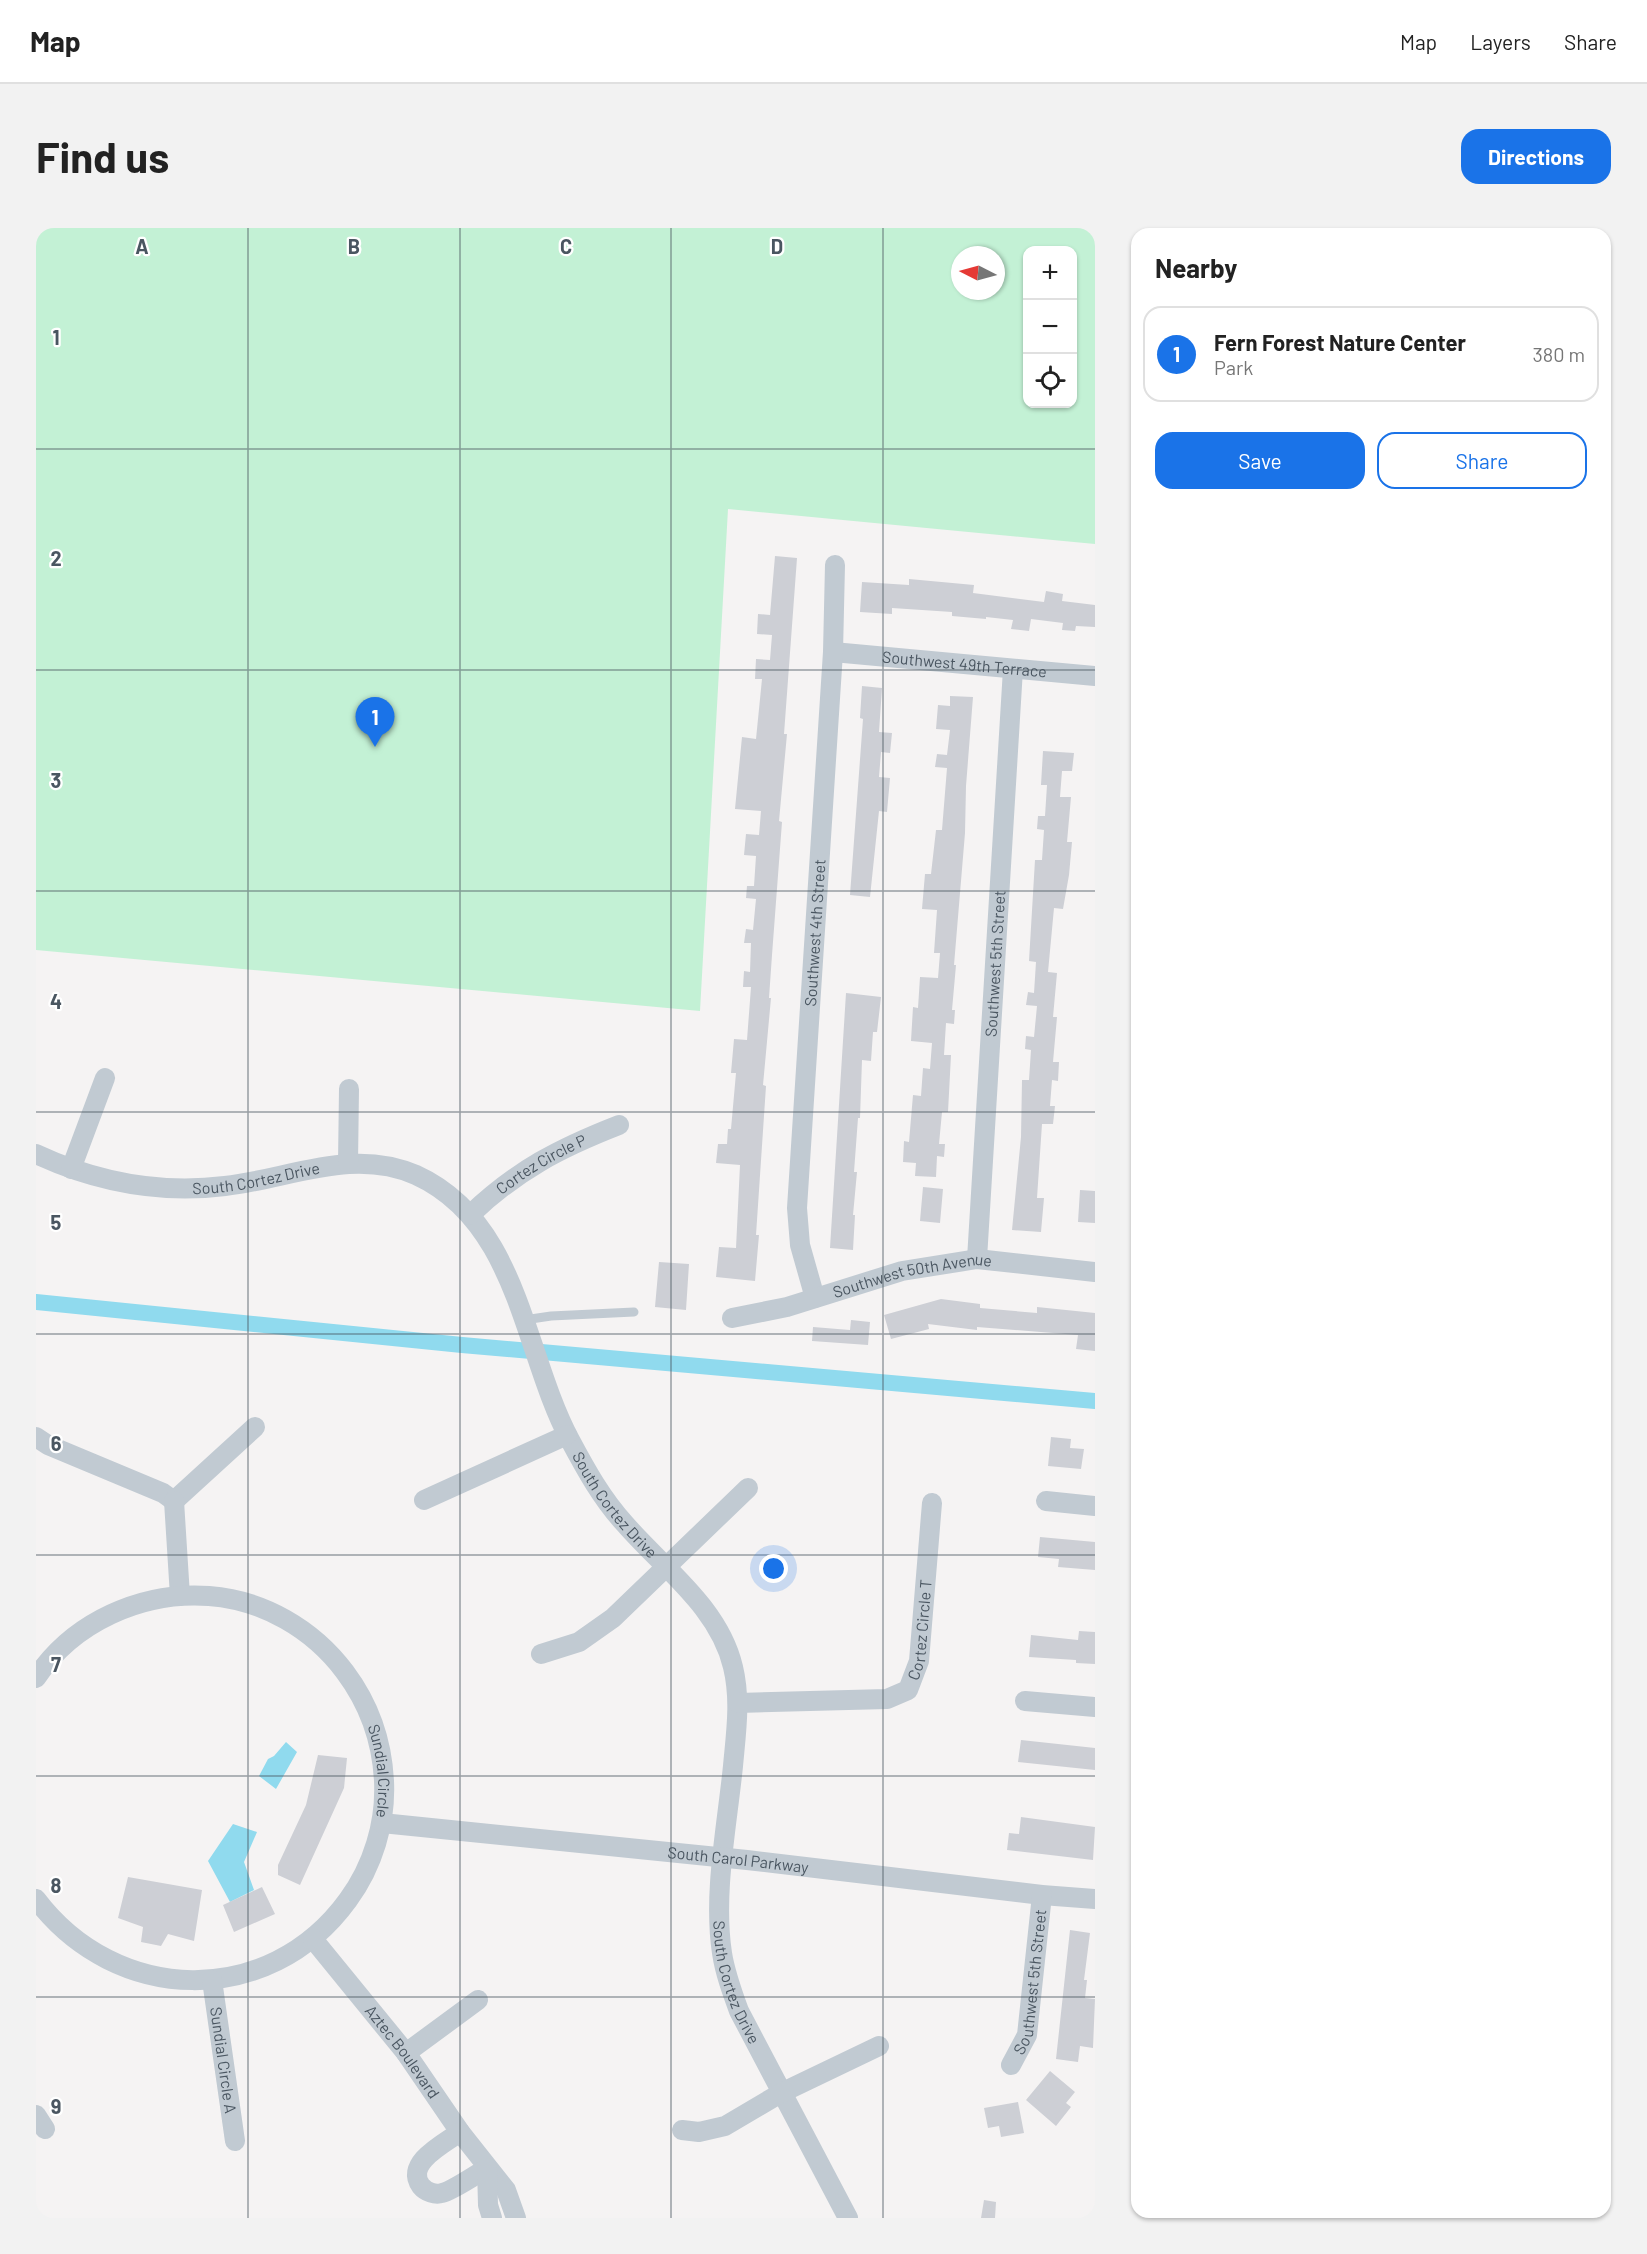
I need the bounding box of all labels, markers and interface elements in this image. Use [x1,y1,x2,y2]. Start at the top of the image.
text: Map [30,24,81,58]
text: Map [1400,29,1437,54]
text: Layers [1470,29,1531,54]
text: Share [1564,29,1617,54]
button: Directions [1461,129,1611,184]
text: Find us [36,131,169,181]
text: A [135,234,149,258]
text: B [348,234,360,258]
text: C [560,234,572,258]
text: D [771,234,783,258]
north arrow [951,246,1005,300]
map controls [1023,246,1077,408]
button: + [1023,246,1077,300]
text: Nearby [1155,252,1237,283]
button: − [1023,300,1077,354]
text: 1 [52,325,60,349]
text: Fern Forest Nature Center [1214,329,1466,355]
text: 1 [1173,342,1180,366]
text: 380 m [1532,342,1585,366]
button: locate [1023,354,1077,408]
text: Park [1214,355,1253,379]
button: Save [1155,432,1365,489]
button: Share [1377,432,1587,489]
text: 2 [50,546,62,570]
street label: Southwest 49th Terrace [881,647,1048,681]
pin: 1 [356,698,394,747]
text: 3 [51,768,61,792]
street label: Southwest 4th Street [800,859,829,1007]
street label: Southwest 5th Street [981,890,1008,1037]
text: 4 [50,989,62,1013]
street label: Cortez Circle P [492,1130,589,1198]
street label: South Cortez Drive [192,1158,321,1197]
text: 5 [51,1210,62,1234]
street label: Southwest 50th Avenue [830,1249,993,1301]
text: 6 [51,1431,62,1455]
street label: South Cortez Drive [569,1448,662,1561]
your location [759,1554,788,1583]
street label: Cortez Circle T [903,1579,935,1683]
text: 7 [51,1652,61,1676]
street label: Sundial Circle [365,1722,394,1819]
street label: South Carol Parkway [667,1842,810,1876]
text: 8 [51,1873,62,1897]
street label: Southwest 5th Street [1009,1908,1049,2057]
street label: South Cortez Drive [710,1920,764,2047]
street label: Aztec Boulevard [362,2001,444,2102]
street label: Sundial Circle A [207,2006,241,2115]
text: 9 [51,2094,61,2118]

